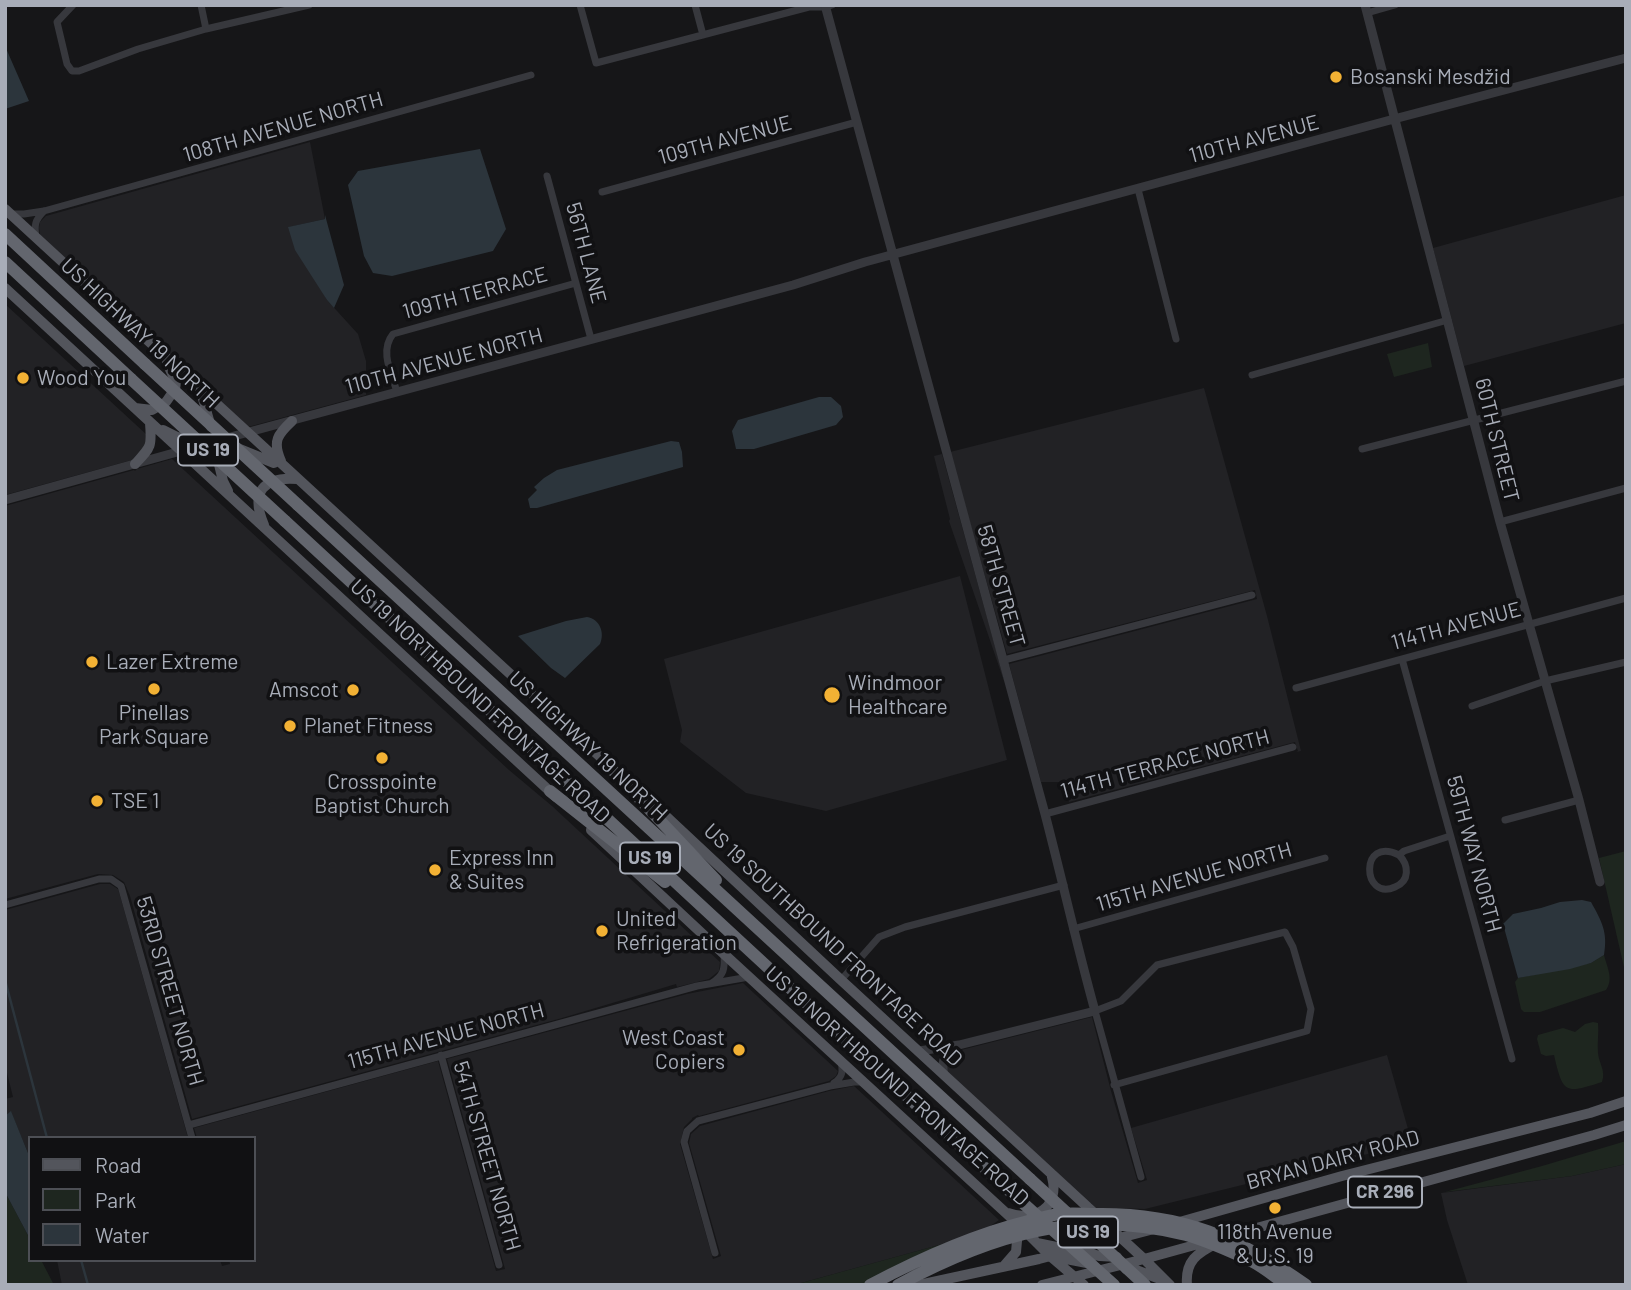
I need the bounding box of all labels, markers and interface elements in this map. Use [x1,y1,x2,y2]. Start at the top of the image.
place label: Bosanski Mesdžid [1350,64,1511,90]
marker: Bosanski Mesdžid [1328,69,1344,85]
street label: 108TH AVENUE NORTH [180,86,386,168]
street label: 109TH AVENUE [656,110,794,170]
street label: 110TH AVENUE [1186,110,1322,168]
street label: 56TH LANE [560,200,612,306]
street label: US HIGHWAY 19 NORTH [55,253,225,413]
street label: 109TH TERRACE [400,262,550,324]
street label: 110TH AVENUE NORTH [342,322,546,400]
place label: Wood You [37,365,126,391]
marker: Wood You [15,370,31,386]
street label: 60TH STREET [1469,376,1525,504]
road number: US 19 [178,435,238,466]
street label: 58TH STREET [972,522,1030,650]
street label: US 19 NORTHBOUND FRONTAGE ROAD [345,574,615,828]
street label: 114TH AVENUE [1388,597,1524,655]
place label: Lazer Extreme [106,649,239,675]
marker: Lazer Extreme [84,654,100,670]
street label: US HIGHWAY 19 NORTH [503,666,673,826]
place label: Windmoor Healthcare [848,670,948,720]
place label: Amscot [269,677,339,703]
marker: Pinellas Park Square [146,681,162,697]
marker: Amscot [345,682,361,698]
marker: Windmoor Healthcare [822,685,842,705]
place label: Pinellas Park Square [99,700,209,750]
place label: Planet Fitness [304,713,433,739]
marker: Planet Fitness [282,718,298,734]
street label: 114TH TERRACE NORTH [1058,724,1272,804]
marker: Crosspointe Baptist Church [374,750,390,766]
place label: Crosspointe Baptist Church [314,769,450,819]
street label: 59TH WAY NORTH [1441,773,1507,935]
place label: TSE 1 [111,788,159,814]
marker: TSE 1 [89,793,105,809]
street label: US 19 SOUTHBOUND FRONTAGE ROAD [698,818,968,1072]
street label: 115TH AVENUE NORTH [1093,837,1295,917]
road number: US 19 [620,842,680,874]
place label: Express Inn & Suites [449,845,554,895]
marker: Express Inn & Suites [427,862,443,878]
street label: 53RD STREET NORTH [131,894,209,1088]
place label: United Refrigeration [616,906,737,956]
marker: United Refrigeration [594,923,610,939]
street label: US 19 NORTHBOUND FRONTAGE ROAD [760,961,1034,1211]
street label: 115TH AVENUE NORTH [345,998,547,1074]
place label: West Coast Copiers [622,1025,725,1075]
marker: West Coast Copiers [731,1042,747,1058]
street label: 54TH STREET NORTH [448,1058,526,1254]
street label: BRYAN DAIRY ROAD [1244,1125,1422,1195]
legend [28,1136,256,1262]
text: Road [95,1152,141,1177]
road number: CR 296 [1348,1176,1422,1208]
text: Park [95,1187,136,1212]
marker: 118th Avenue & U.S. 19 [1267,1200,1283,1216]
road number: US 19 [1058,1216,1118,1248]
place label: 118th Avenue & U.S. 19 [1217,1219,1333,1269]
text: Water [95,1222,149,1247]

